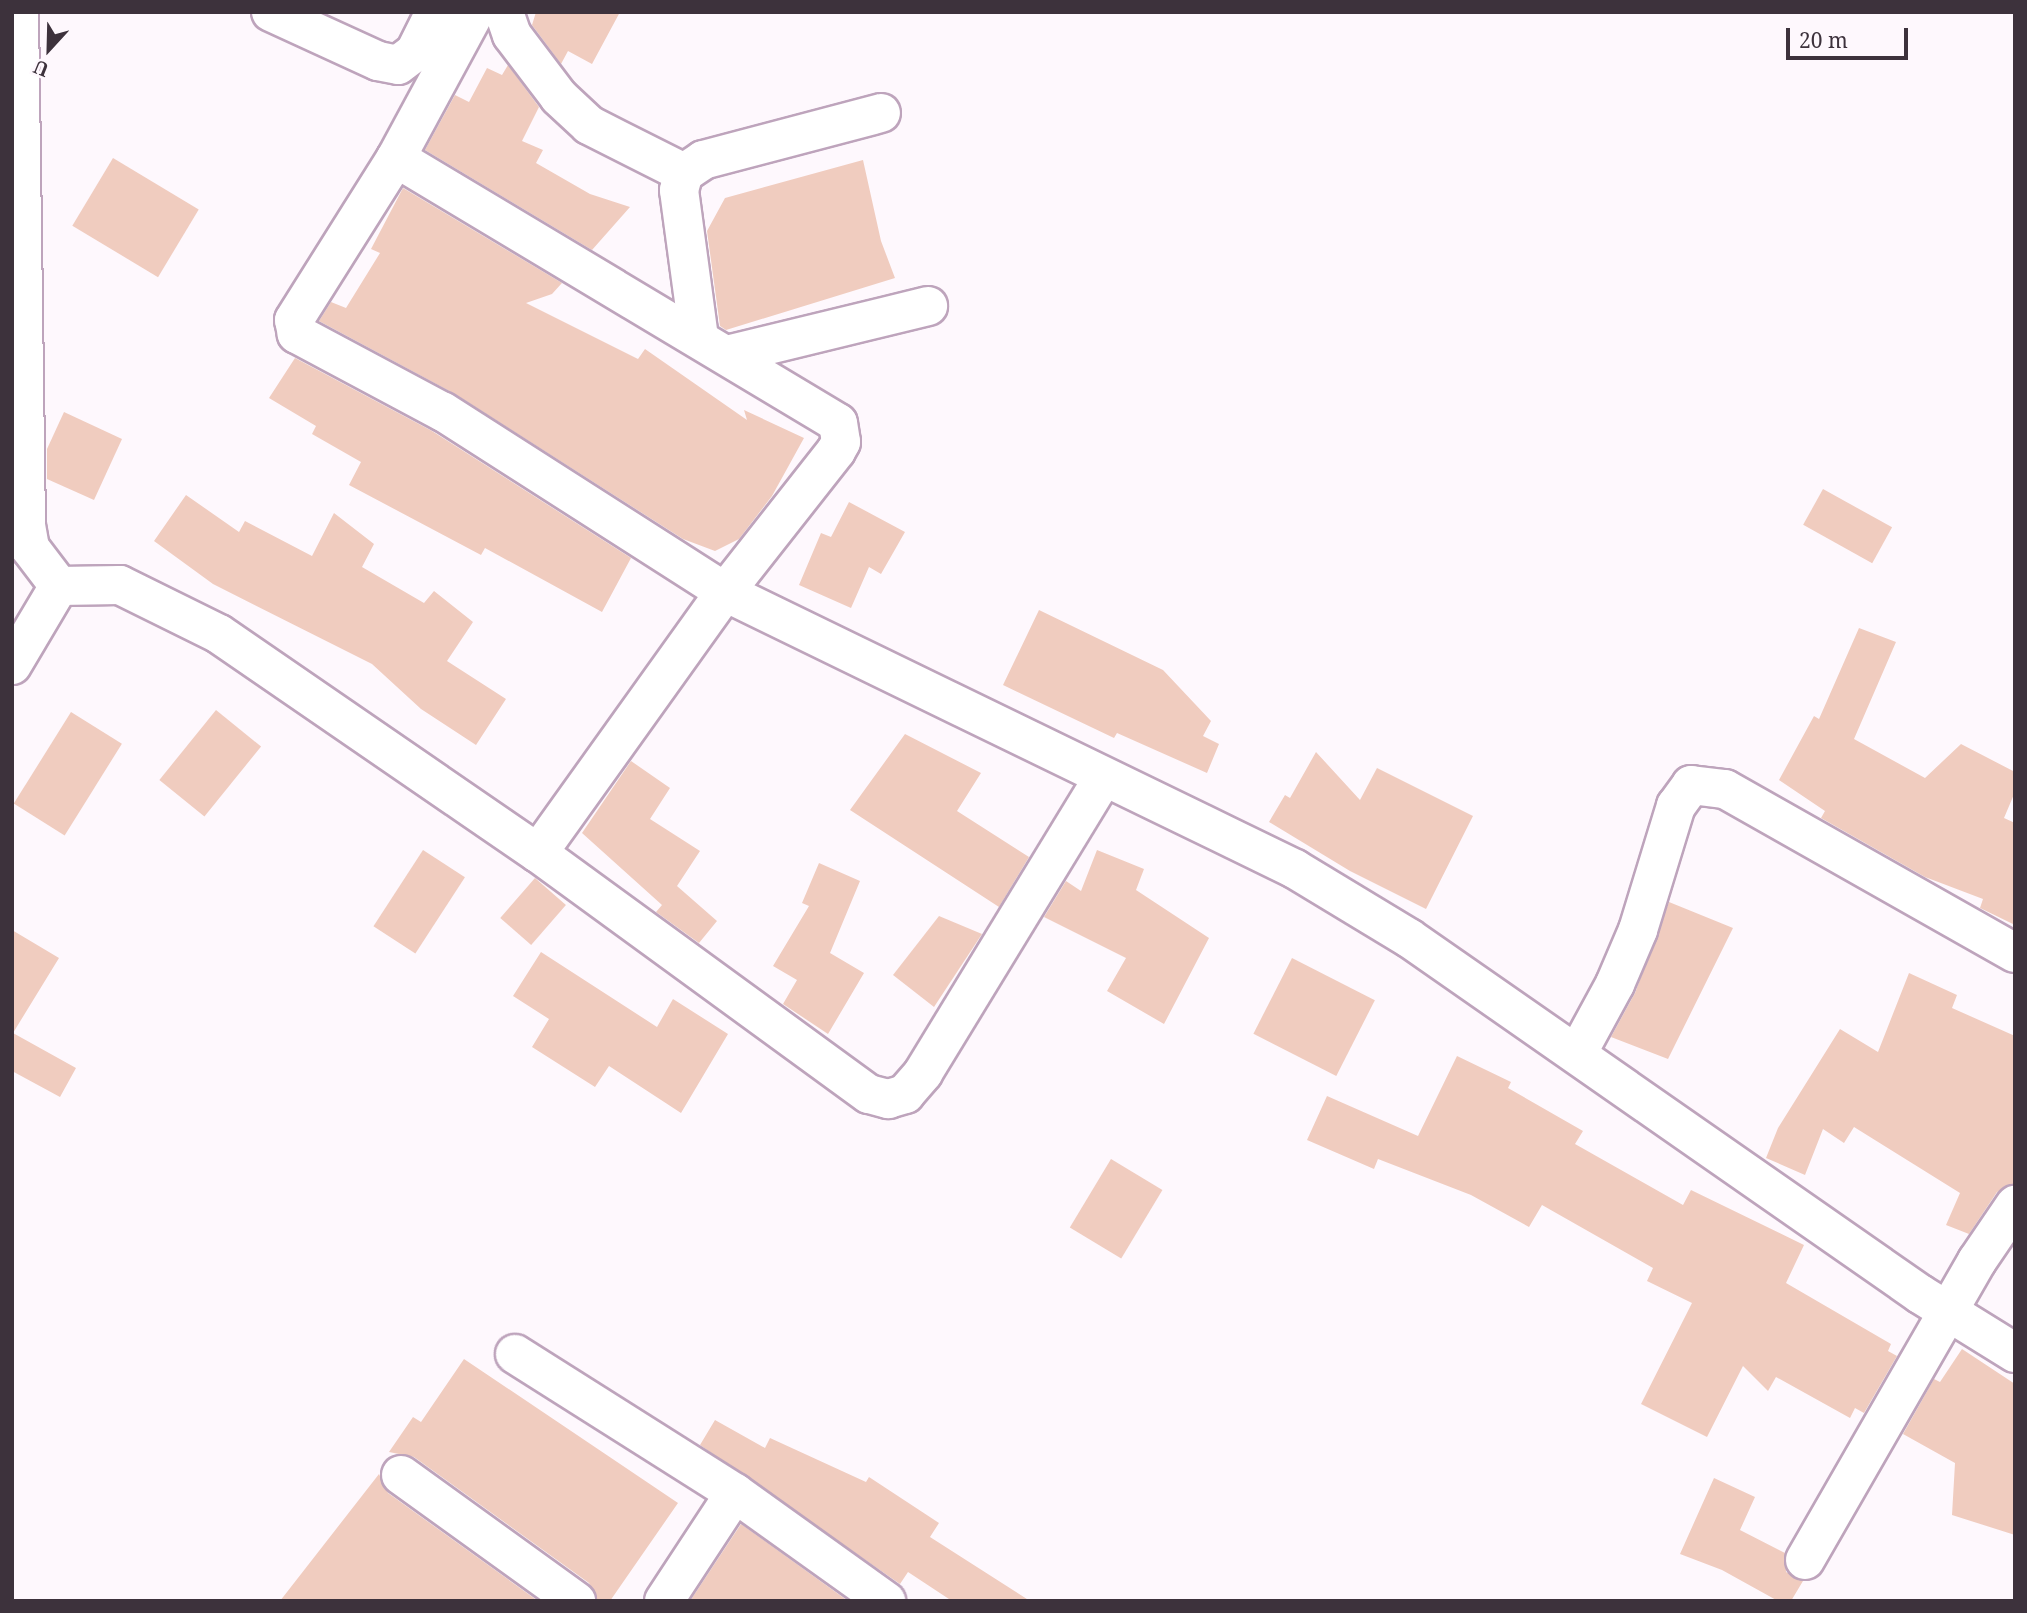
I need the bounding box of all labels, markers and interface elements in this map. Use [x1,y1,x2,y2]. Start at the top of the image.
north arrow [14,14,84,84]
scale bar [1789,14,1912,58]
text: 20 m [1799,26,1848,54]
text: U [30,54,53,83]

